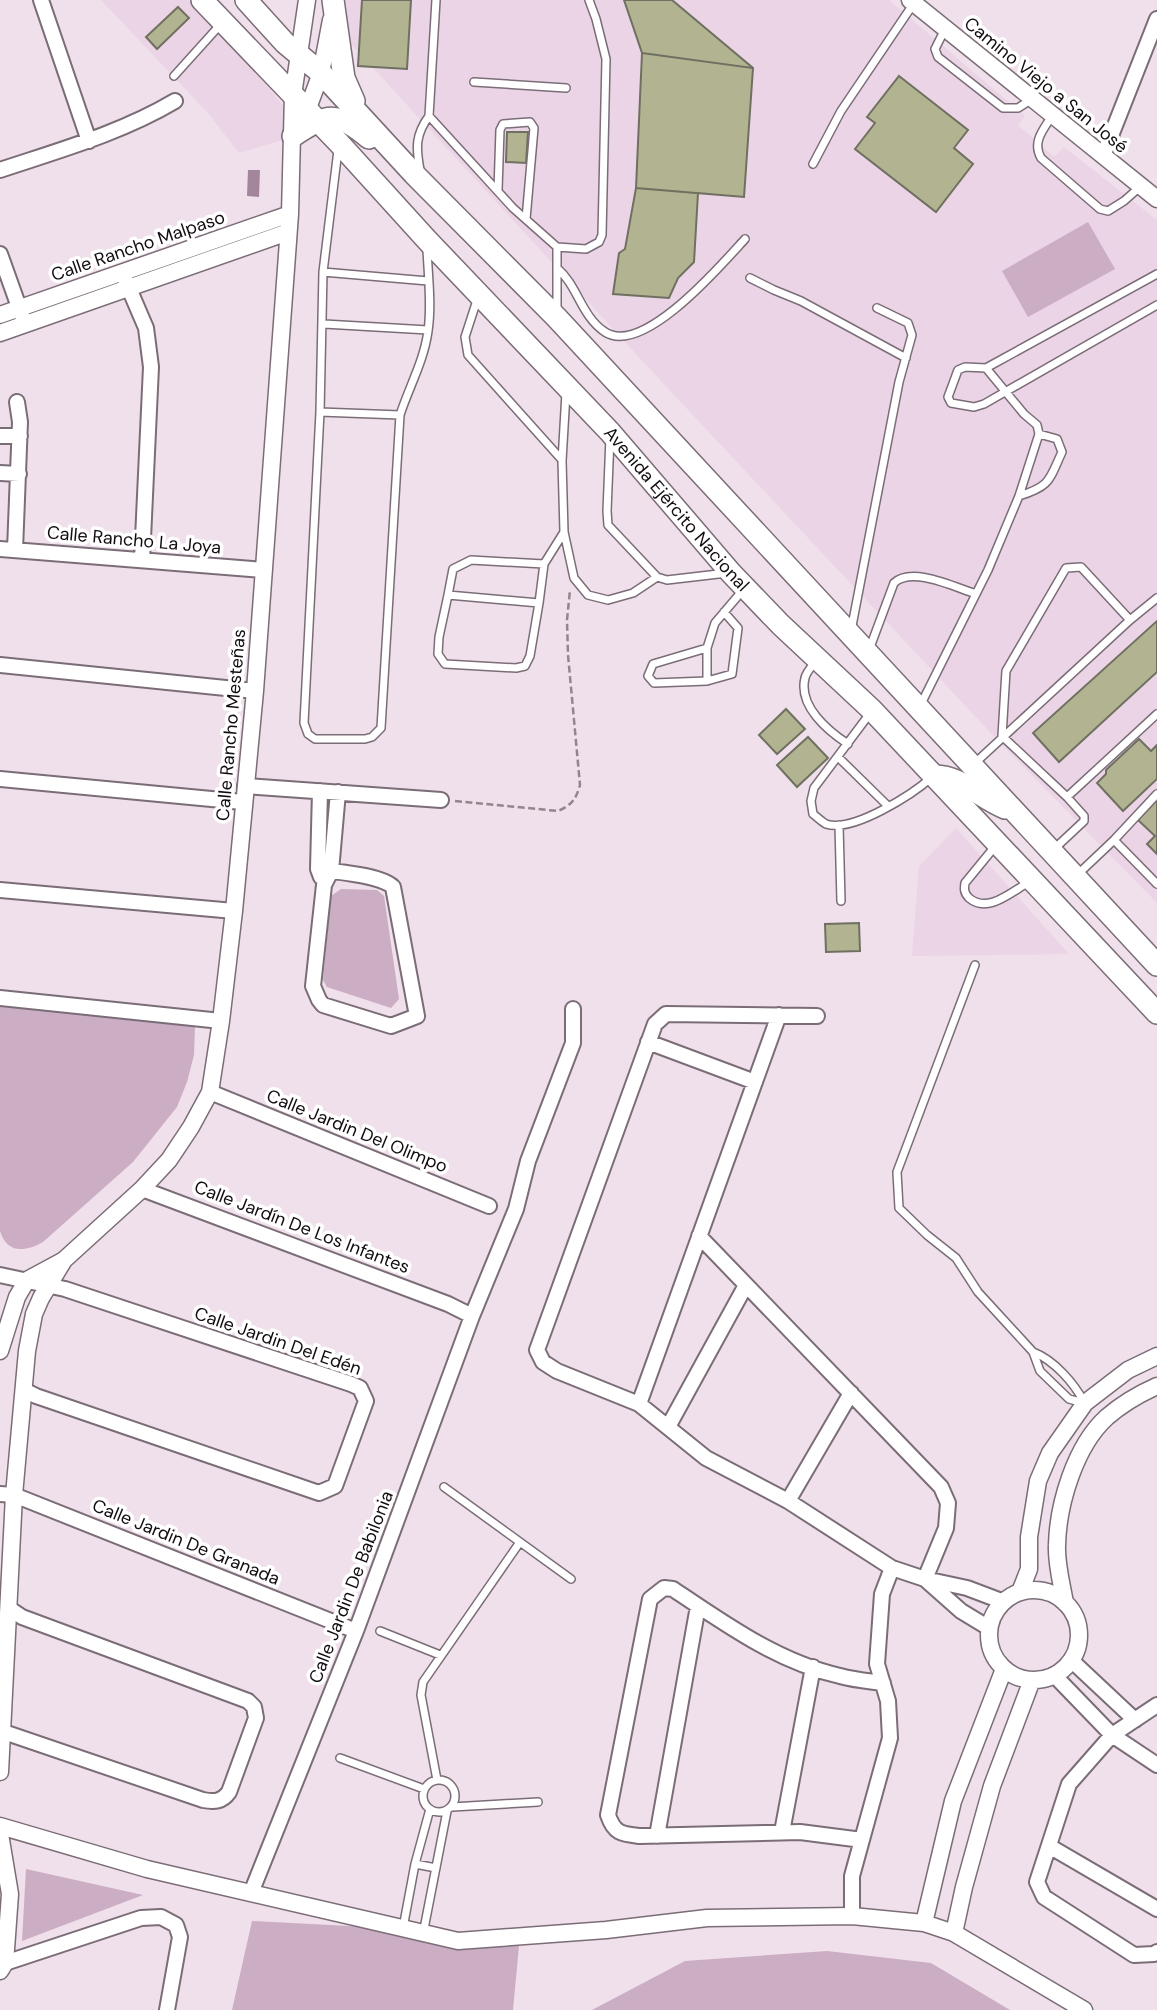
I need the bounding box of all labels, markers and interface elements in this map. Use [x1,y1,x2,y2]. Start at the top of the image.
street label: Camino Viejo a San José [959,11,1133,159]
street label: Calle Rancho Malpaso [48,205,228,287]
street label: Avenida Ejército Nacional [599,421,754,597]
street label: Calle Rancho La Joya [46,520,222,560]
street label: Calle Rancho Mesteñas [211,628,251,822]
street label: Calle Jardin Del Olimpo [263,1084,451,1178]
street label: Calle Jardín De Los Infantes [191,1175,413,1279]
street label: Calle Jardin Del Edén [191,1301,365,1381]
street label: Calle Jardin De Babilonia [303,1487,399,1687]
street label: Calle Jardin De Granada [89,1493,283,1591]

